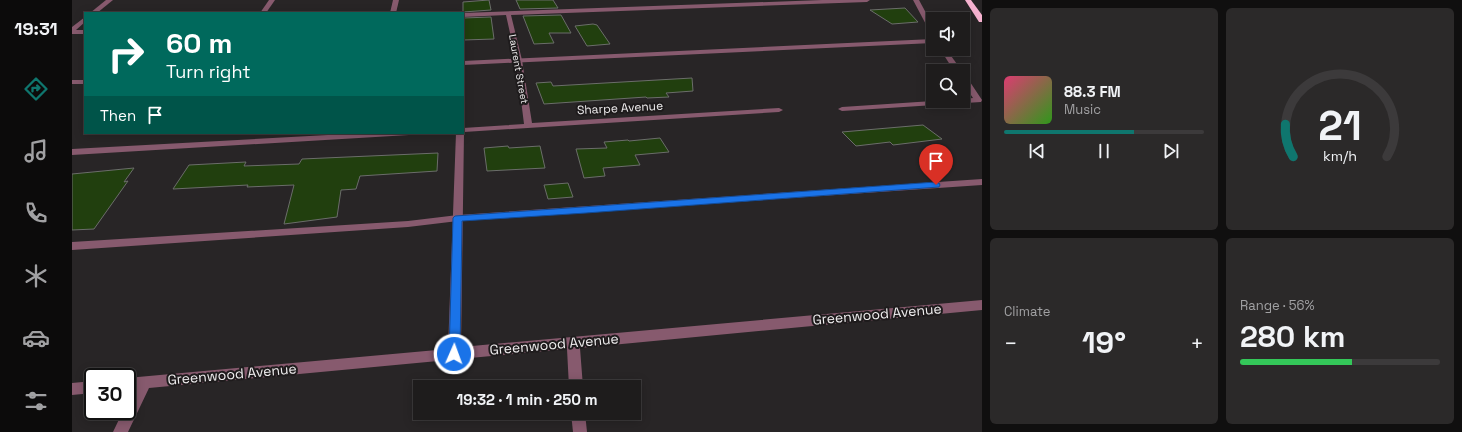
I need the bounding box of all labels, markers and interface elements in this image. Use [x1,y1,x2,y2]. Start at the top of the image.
map controls [926,12,970,108]
button: sound [926,12,970,56]
text: 19:31 [14,17,58,40]
text: 60 m [166,25,232,61]
icon: right [100,28,152,80]
street label: Laurent Street [506,33,531,105]
text: Turn right [166,60,250,83]
button: search [926,64,970,108]
icon: directions [22,75,50,103]
text: 88.3 FM [1064,82,1121,101]
street label: Sharpe Avenue [576,98,664,118]
text: 21 [1318,99,1362,152]
text: Music [1064,101,1101,118]
icon: arrive [144,104,166,126]
text: Then [100,106,136,125]
icon: music [22,137,50,165]
icon: previous [1026,140,1048,162]
icon: pause [1093,140,1115,162]
icon: next [1160,140,1182,162]
pin [919,144,953,185]
text: km/h [1323,147,1357,165]
icon: arrive [925,150,947,172]
icon: phone [22,199,50,227]
icon: climate [22,262,50,290]
text: Range · 56% [1240,297,1315,314]
street label: Greenwood Avenue [812,299,942,329]
text: Climate [1004,303,1050,320]
text: 280 km [1240,317,1345,356]
text: 19° [1082,323,1126,362]
icon: car [22,324,50,352]
street label: Greenwood Avenue [489,329,619,359]
text: − [1004,329,1018,357]
text: + [1190,329,1204,357]
position arrow [433,333,475,375]
street label: Greenwood Avenue [167,359,297,389]
speed limit sign: 30 [84,368,136,420]
icon: filters [22,387,50,415]
text: 19:32 · 1 min · 250 m [456,390,598,409]

